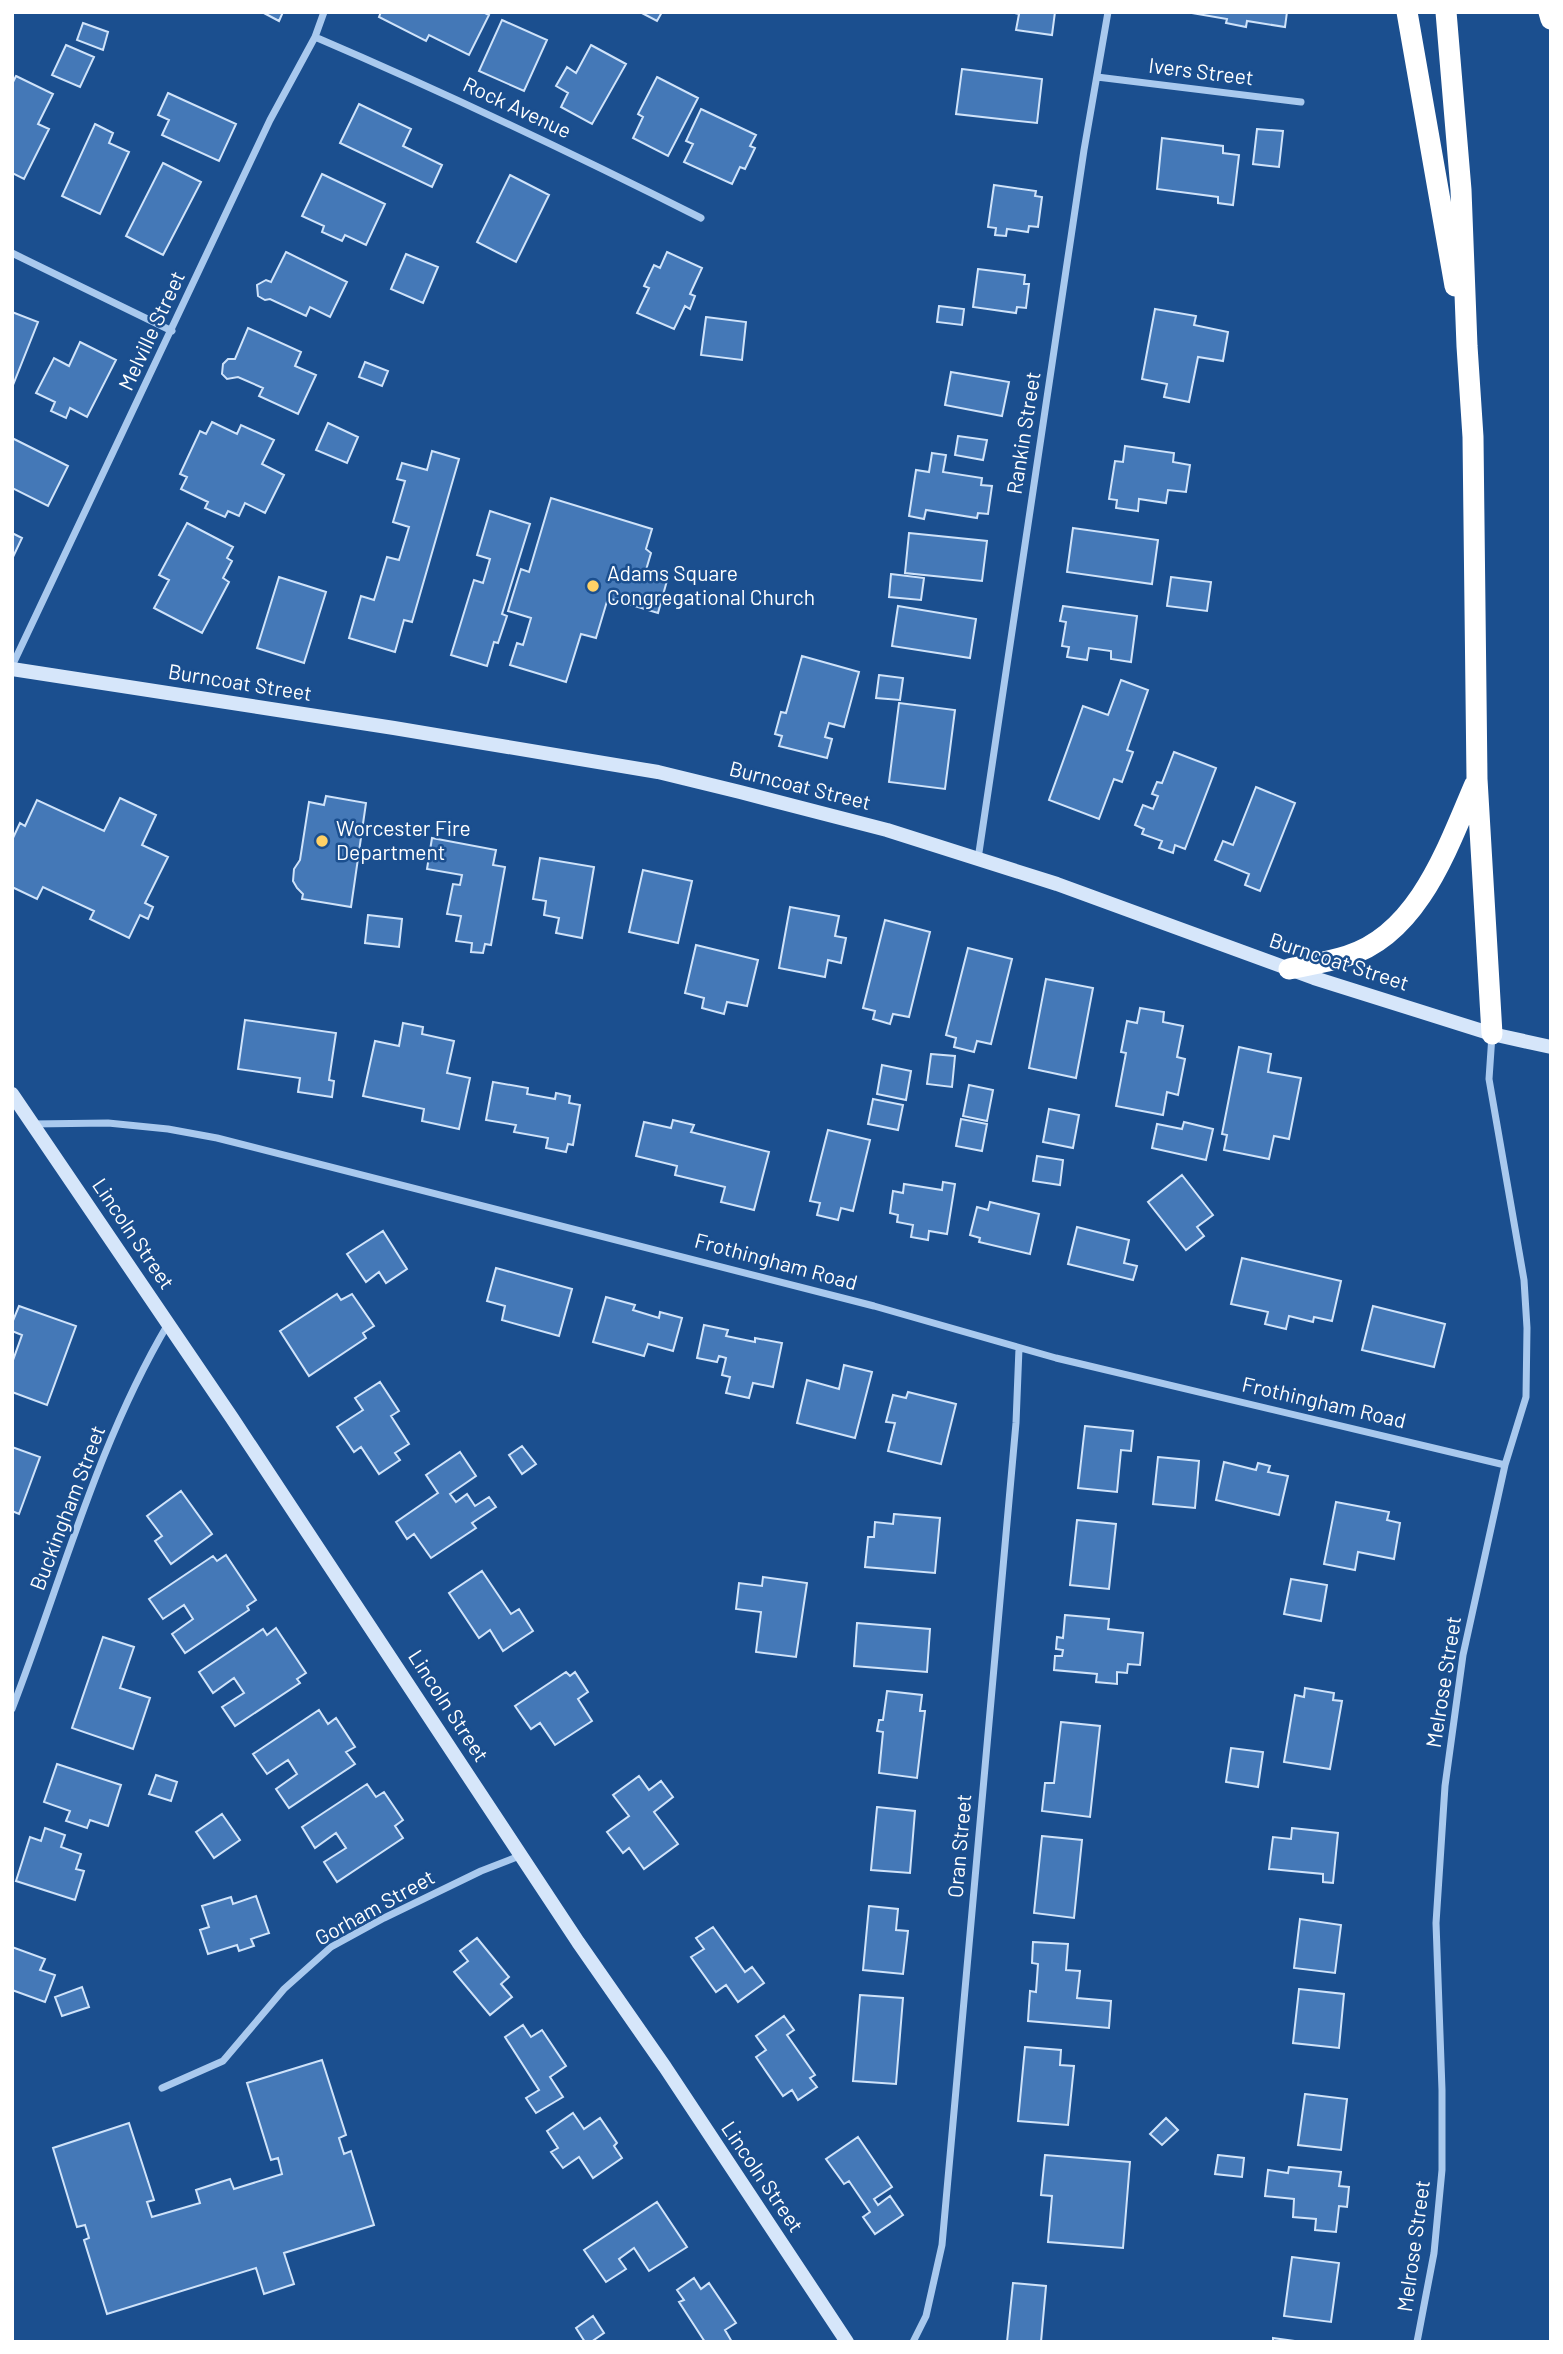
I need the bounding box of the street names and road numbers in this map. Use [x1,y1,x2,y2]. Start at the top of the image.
street label: Ivers Street [1147,52,1255,89]
street label: Rock Avenue [460,71,576,143]
street label: Melville Street [112,267,189,394]
street label: Rankin Street [1001,370,1045,496]
street label: Burncoat Street [167,658,314,705]
street label: Burncoat Street [727,755,874,814]
street label: Burncoat Street [1267,926,1412,995]
street label: Lincoln Street [88,1173,181,1293]
street label: Frothingham Road [692,1227,861,1294]
street label: Frothingham Road [1240,1371,1409,1433]
street label: Buckingham Street [24,1422,110,1593]
street label: Melrose Street [1420,1614,1465,1749]
street label: Lincoln Street [404,1645,495,1766]
street label: Oran Street [942,1793,976,1899]
street label: Gorham Street [310,1864,438,1950]
street label: Lincoln Street [717,2116,810,2236]
street label: Melrose Street [1391,2178,1434,2313]

